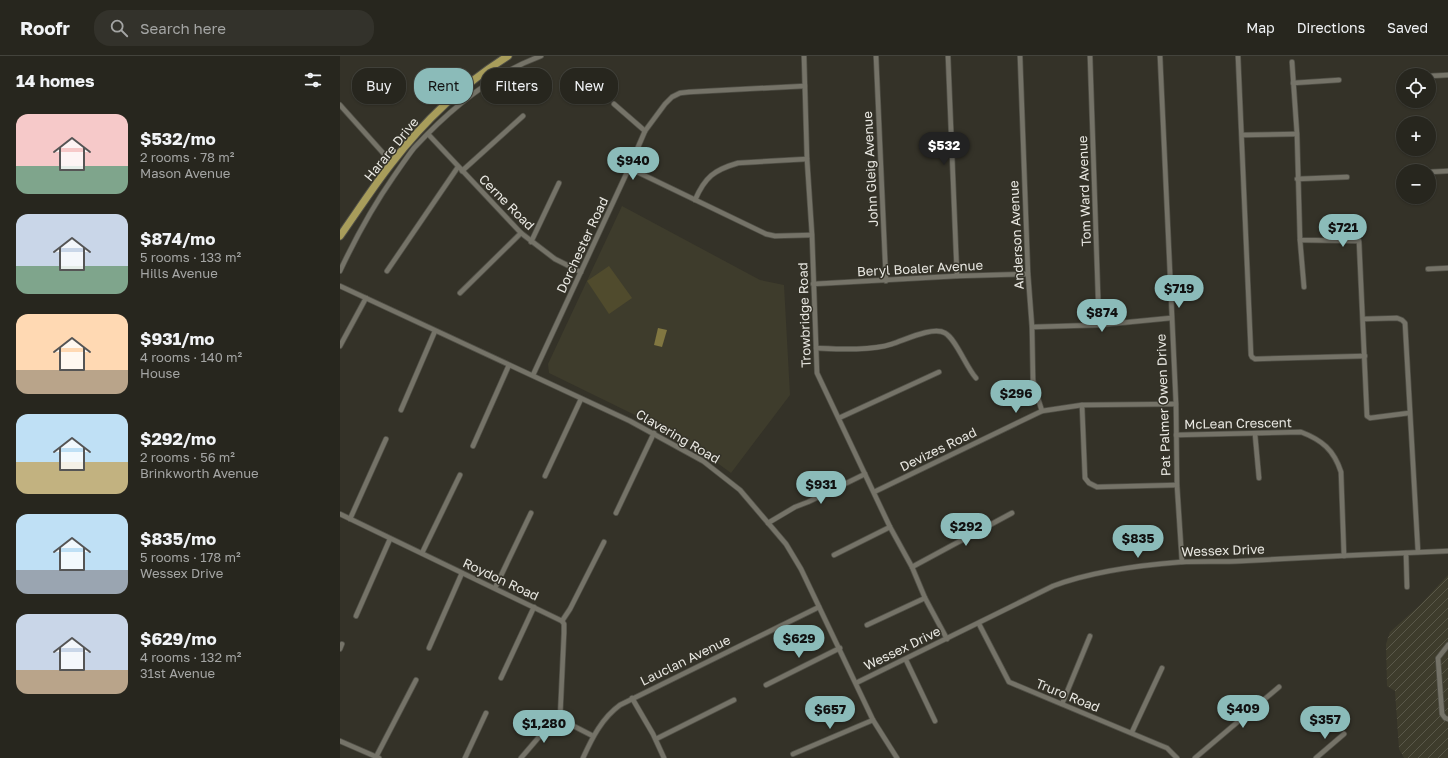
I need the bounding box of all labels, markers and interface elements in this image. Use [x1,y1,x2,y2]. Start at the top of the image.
search box [94,10,374,46]
text: Roofr [20,16,70,39]
icon: search [108,17,130,39]
text: Search here [140,19,226,37]
text: Map [1246,19,1275,36]
text: Directions [1297,19,1365,36]
text: Saved [1387,19,1428,36]
chip: Buy [352,68,406,104]
chip: Rent [414,68,473,104]
chip: Filters [481,68,552,104]
chip: New [560,68,618,104]
map controls [1396,68,1436,204]
button: locate [1396,68,1436,108]
icon: filters [302,69,324,91]
text: 14 homes [16,70,95,91]
street label: John Gleig Avenue [859,111,881,227]
street label: Harare Drive [360,114,422,184]
button: + [1396,116,1436,156]
text: $532/mo [140,128,216,149]
icon: home [48,130,96,178]
pin: $532 [920,132,968,166]
street label: Tom Ward Avenue [1074,135,1094,247]
text: $532 [928,137,960,153]
pin: $940 [609,147,657,181]
text: 2 rooms · 78 m² [140,149,234,165]
text: $940 [616,152,650,168]
button: − [1396,164,1436,204]
text: Mason Avenue [140,165,230,181]
street label: Cerne Road [476,171,538,233]
street label: Anderson Avenue [1005,180,1027,290]
street label: Dorchester Road [553,194,611,296]
pin: $721 [1319,214,1367,248]
text: $721 [1328,219,1358,235]
text: $874/mo [140,228,215,249]
icon: home [48,230,96,278]
text: 5 rooms · 133 m² [140,249,241,265]
street label: Beryl Boaler Avenue [857,257,983,279]
street label: Trowbridge Road [794,262,814,368]
text: Hills Avenue [140,265,218,281]
pin: $719 [1155,275,1203,309]
text: $719 [1164,280,1194,296]
pin: $874 [1078,299,1126,333]
text: $874 [1086,304,1118,320]
text: $931/mo [140,328,215,349]
icon: home [48,330,96,378]
street label: Pat Palmer Owen Drive [1153,334,1173,476]
text: 4 rooms · 140 m² [140,349,242,365]
text: House [140,365,180,381]
pin: $296 [992,380,1040,414]
text: $296 [999,385,1033,401]
street label: Clavering Road [633,405,723,467]
street label: McLean Crescent [1184,414,1292,432]
street label: Devizes Road [897,424,979,474]
text: $292/mo [140,428,216,449]
icon: home [48,430,96,478]
text: 2 rooms · 56 m² [140,449,235,465]
text: Brinkworth Avenue [140,465,259,481]
pin: $931 [797,471,845,505]
text: $931 [805,476,837,492]
pin: $292 [942,513,990,547]
text: $292 [950,518,982,534]
pin: $835 [1114,525,1162,559]
text: $835/mo [140,528,216,549]
icon: home [48,530,96,578]
text: $835 [1122,530,1154,546]
street label: Wessex Drive [1181,541,1265,559]
text: 5 rooms · 178 m² [140,549,241,565]
street label: Roydon Road [460,554,542,604]
text: Wessex Drive [140,565,223,581]
street label: Wessex Drive [861,623,943,673]
pin: $629 [775,625,823,659]
text: $629/mo [140,628,217,649]
icon: home [48,630,96,678]
text: $629 [782,630,816,646]
street label: Lauclan Avenue [637,631,733,689]
text: 4 rooms · 132 m² [140,649,241,665]
text: 31st Avenue [140,665,215,681]
street label: Truro Road [1034,675,1102,715]
pin: $409 [1219,695,1267,729]
pin: $657 [806,696,854,730]
text: $409 [1226,700,1260,716]
text: $657 [814,701,846,717]
pin: $357 [1301,706,1349,740]
pin: $1,280 [511,710,577,744]
text: $357 [1309,711,1341,727]
text: $1,280 [522,715,566,731]

